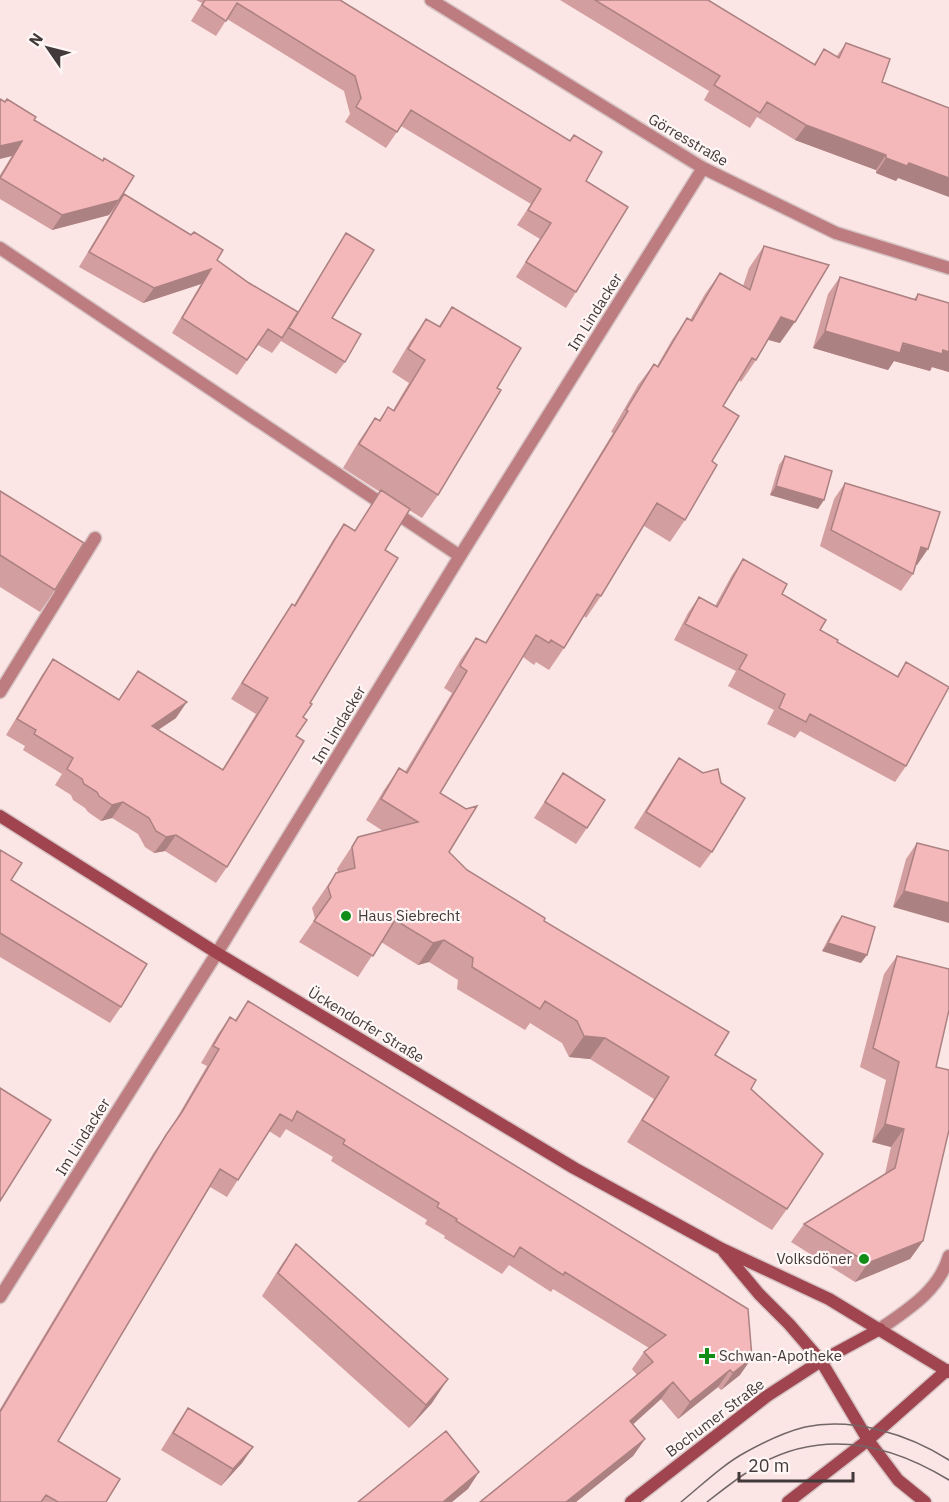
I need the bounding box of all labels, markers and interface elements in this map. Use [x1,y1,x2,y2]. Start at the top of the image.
north arrow [18,18,78,78]
text: N [24,29,47,50]
street label: Görresstraße [645,109,732,170]
street label: Im Lindacker [563,269,626,354]
street label: Im Lindacker [308,682,370,767]
place label: Haus Siebrecht [358,906,460,925]
marker: Haus Siebrecht [339,909,353,923]
street label: Ückendorfer Straße [305,982,428,1067]
street label: Im Lindacker [51,1094,114,1179]
place label: Volksdöner [776,1249,852,1268]
marker: Volksdöner [857,1252,871,1266]
place label: Schwan-Apotheke [719,1346,842,1365]
marker: Schwan-Apotheke [700,1349,714,1363]
street label: Bochumer Straße [662,1374,768,1461]
scale bar [739,1445,853,1483]
text: 20 m [748,1454,790,1477]

